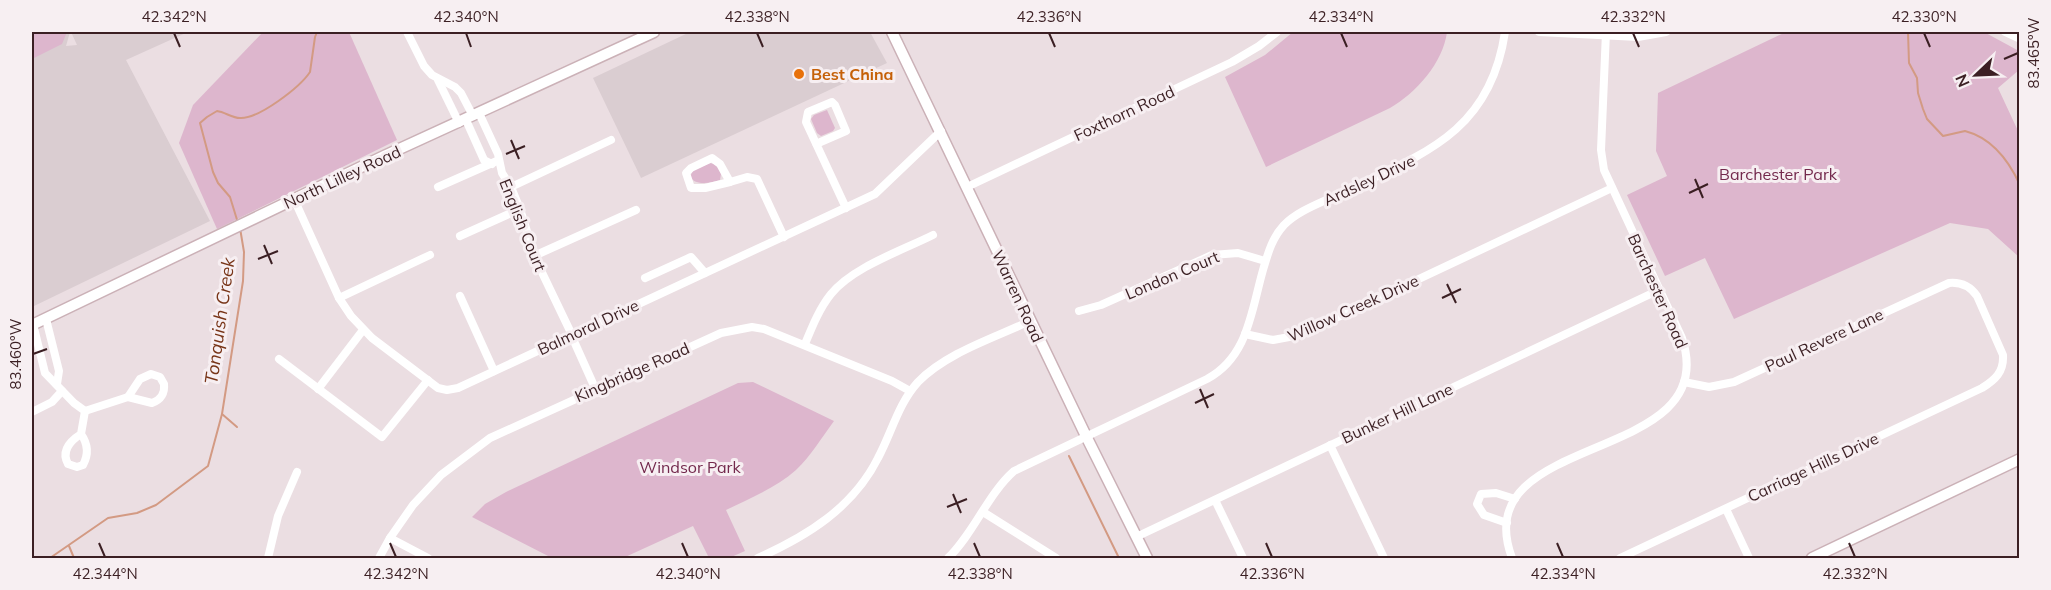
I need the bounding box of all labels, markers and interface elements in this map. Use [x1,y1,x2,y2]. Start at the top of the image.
text: 42.342°N [141,7,207,26]
text: 42.340°N [433,7,499,26]
text: 42.338°N [724,7,790,26]
text: 42.336°N [1016,7,1082,26]
text: 42.334°N [1308,7,1374,26]
text: 42.332°N [1600,7,1666,26]
text: 42.330°N [1891,7,1957,26]
text: 83.465°W [2024,17,2043,88]
north arrow [1946,45,2006,105]
place label: Best China [811,64,894,84]
marker: Best China [792,67,806,81]
text: N [1951,71,1974,90]
street label: Foxthorn Road [1070,81,1178,145]
street label: North Lilley Road [280,141,404,213]
street label: Ardsley Drive [1320,150,1418,210]
park label: Barchester Park [1719,164,1838,184]
street label: English Court [495,176,551,275]
street label: Barchester Road [1624,231,1692,351]
street label: London Court [1122,246,1222,304]
street label: Warren Road [988,247,1048,345]
water label: Tonquish Creek [199,255,240,386]
street label: Willow Creek Drive [1284,270,1422,346]
street label: Balmoral Drive [534,295,642,359]
street label: Paul Revere Lane [1762,304,1886,376]
text: 83.460°W [6,318,25,389]
street label: Kingbridge Road [571,338,693,406]
street label: Bunker Hill Lane [1338,378,1456,448]
street label: Carriage Hills Drive [1744,428,1882,506]
park label: Windsor Park [639,457,741,477]
text: 42.344°N [72,564,138,583]
text: 42.342°N [363,564,429,583]
text: 42.340°N [655,564,721,583]
text: 42.338°N [947,564,1013,583]
text: 42.336°N [1239,564,1305,583]
text: 42.334°N [1530,564,1596,583]
text: 42.332°N [1822,564,1888,583]

